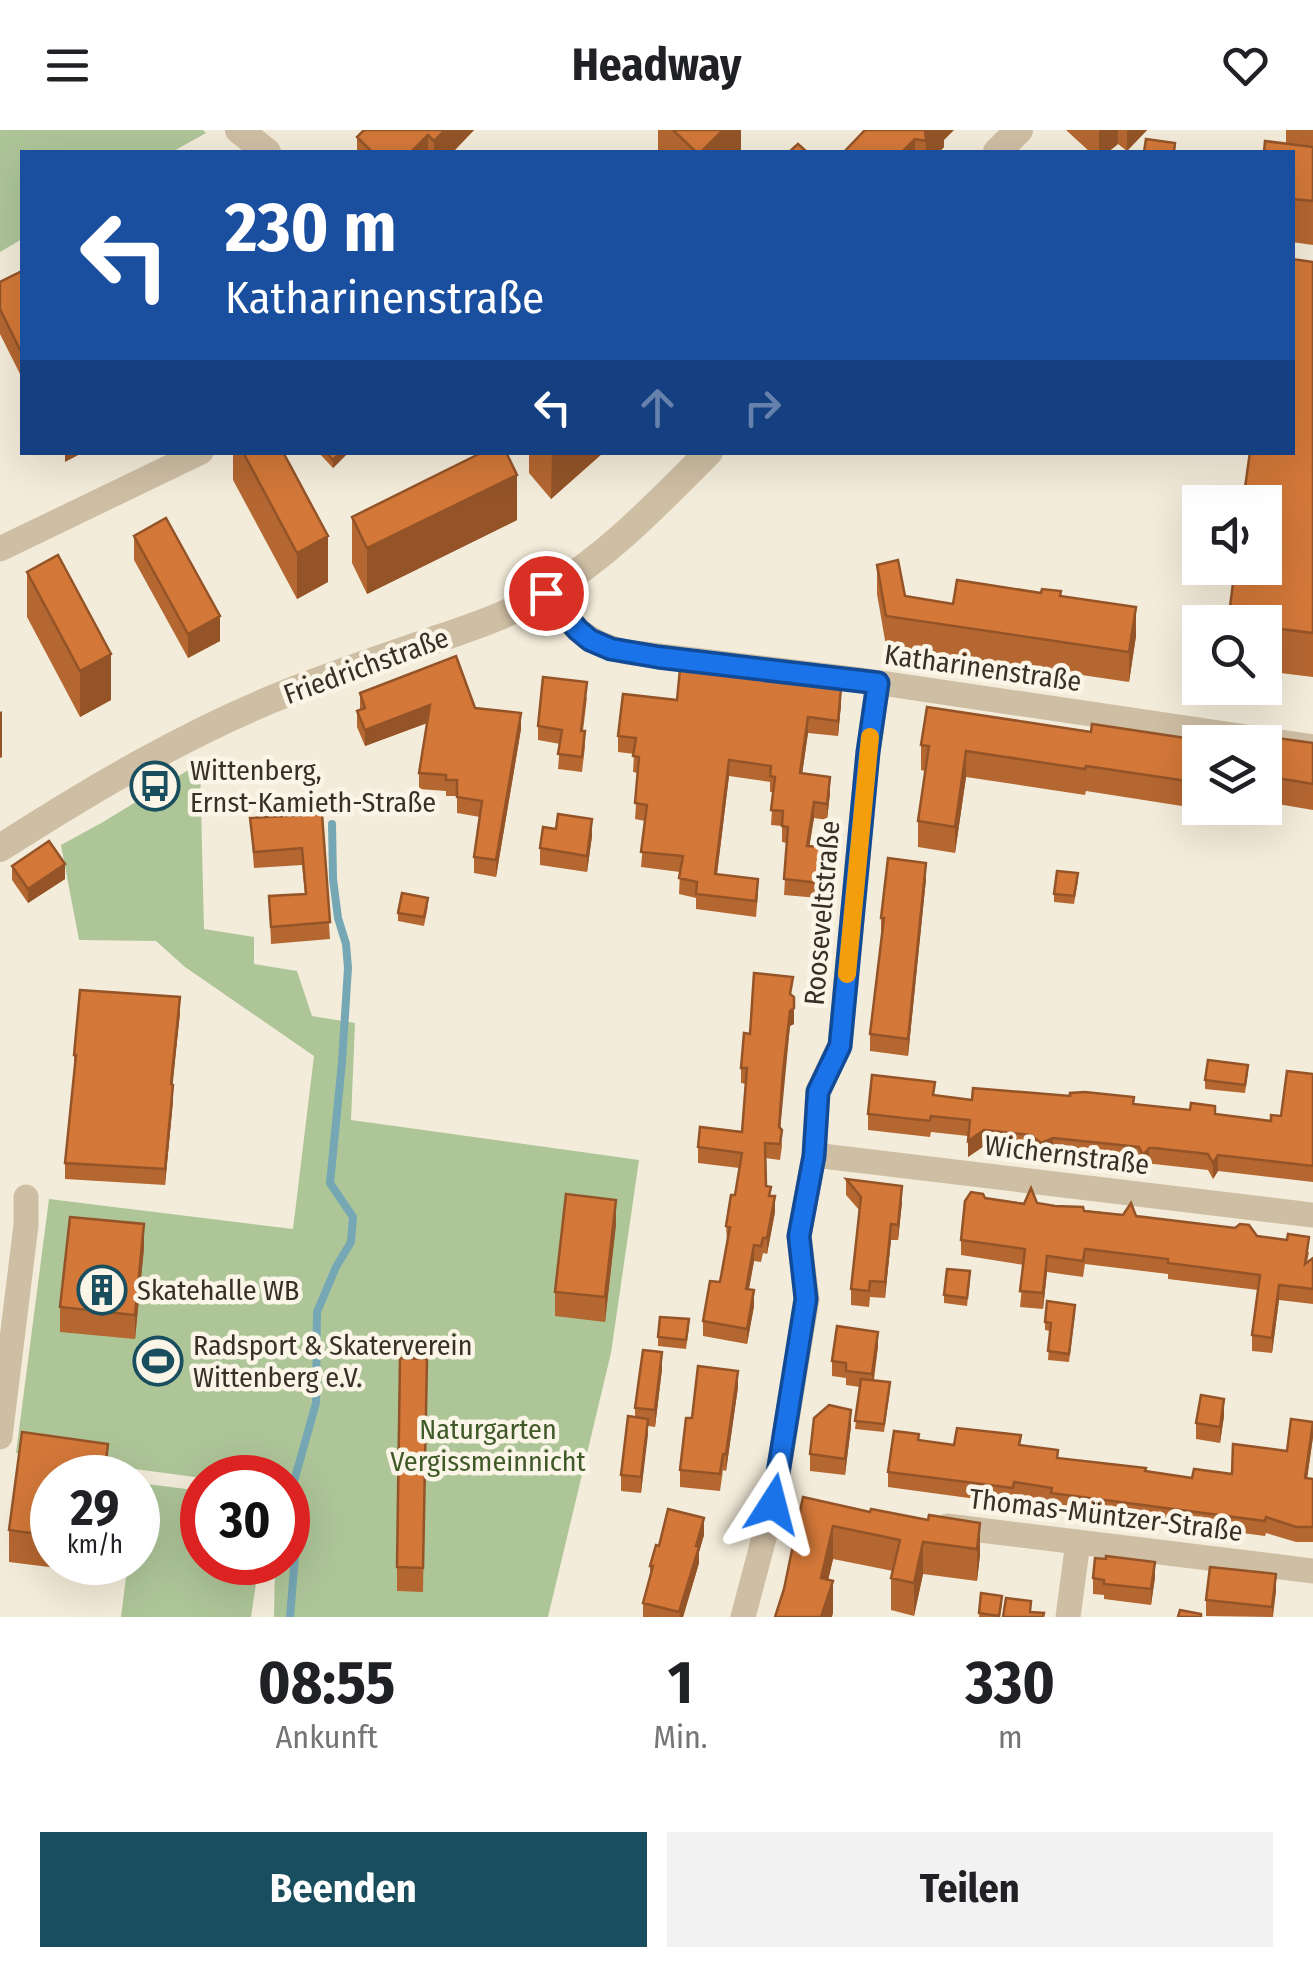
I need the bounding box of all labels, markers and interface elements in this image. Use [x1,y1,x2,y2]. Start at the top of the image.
icon: menu [40,38,95,93]
text: Headway [572,38,741,92]
icon: heart [1218,38,1273,93]
text: 230 m [225,186,397,270]
icon: left [60,190,190,320]
text: Katharinenstraße [225,271,544,325]
icon: left [525,380,580,435]
icon: ahead [630,380,685,435]
icon: right [735,380,790,435]
map controls [1182,485,1282,825]
button: sound [1182,485,1282,585]
pin [504,551,589,636]
icon: arrive [519,566,574,621]
button: search [1182,605,1282,705]
street label: Friedrichstraße [279,621,453,711]
street label: Katharinenstraße [882,638,1084,698]
button: layers [1182,725,1282,825]
place label: Wittenberg, Ernst-Kamieth-Straße [190,754,436,819]
bus stop icon: Wittenberg, Ernst-Kamieth-Straße [129,760,181,812]
street label: Rooseveltstraße [797,819,847,1007]
street label: Wichernstraße [983,1129,1151,1181]
building icon: Skatehalle WB [76,1264,128,1316]
place label: Skatehalle WB [137,1274,299,1307]
place label: Radsport & Skaterverein Wittenberg e.V. [193,1329,472,1394]
sports icon: Radsport & Skaterverein Wittenberg e.V. [132,1335,184,1387]
park label: Naturgarten Vergissmeinnicht [390,1413,587,1478]
position arrow [721,1452,825,1556]
speed limit sign: 30 [180,1455,310,1585]
text: 29 [71,1478,119,1538]
street label: Thomas-Müntzer-Straße [967,1482,1245,1548]
text: km/h [67,1530,123,1560]
text: 08:55 [258,1647,395,1719]
text: 1 [668,1647,693,1719]
text: 330 [966,1647,1055,1719]
text: Ankunft [275,1718,378,1756]
text: Min. [653,1718,708,1756]
text: m [998,1718,1023,1756]
button: Beenden [40,1832,647,1947]
button: Teilen [667,1832,1273,1947]

